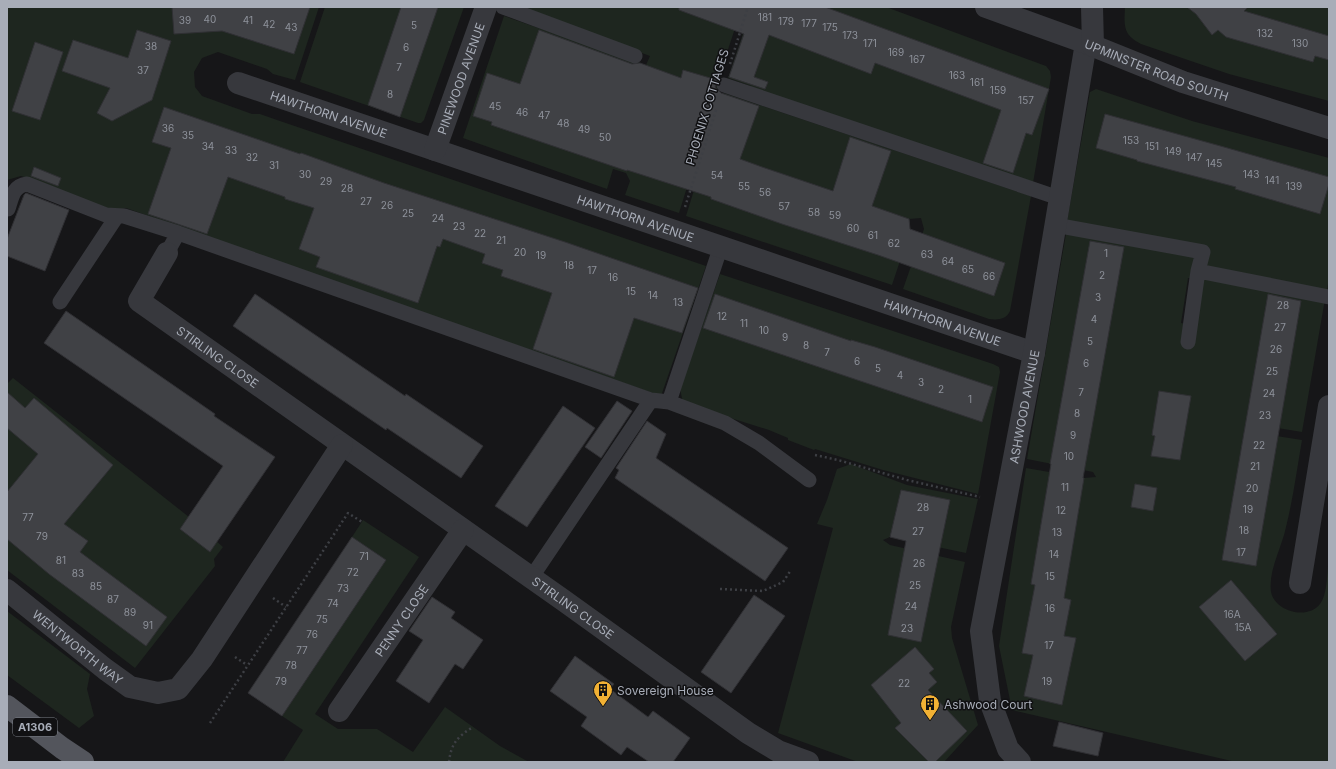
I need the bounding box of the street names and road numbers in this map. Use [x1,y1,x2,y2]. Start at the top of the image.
street label: PINEWOOD AVENUE [434,21,487,136]
street label: UPMINSTER ROAD SOUTH [1083,36,1231,103]
street label: PHOENIX COTTAGES [682,47,732,167]
street label: HAWTHORN AVENUE [268,87,389,141]
street label: HAWTHORN AVENUE [575,191,696,245]
street label: HAWTHORN AVENUE [882,295,1003,349]
street label: STIRLING CLOSE [174,322,262,391]
street label: ASHWOOD AVENUE [1006,349,1042,465]
street label: STIRLING CLOSE [529,573,617,642]
street label: PENNY CLOSE [371,581,431,659]
street label: WENTWORTH WAY [30,606,126,687]
road number: A1306 [13,718,57,736]

